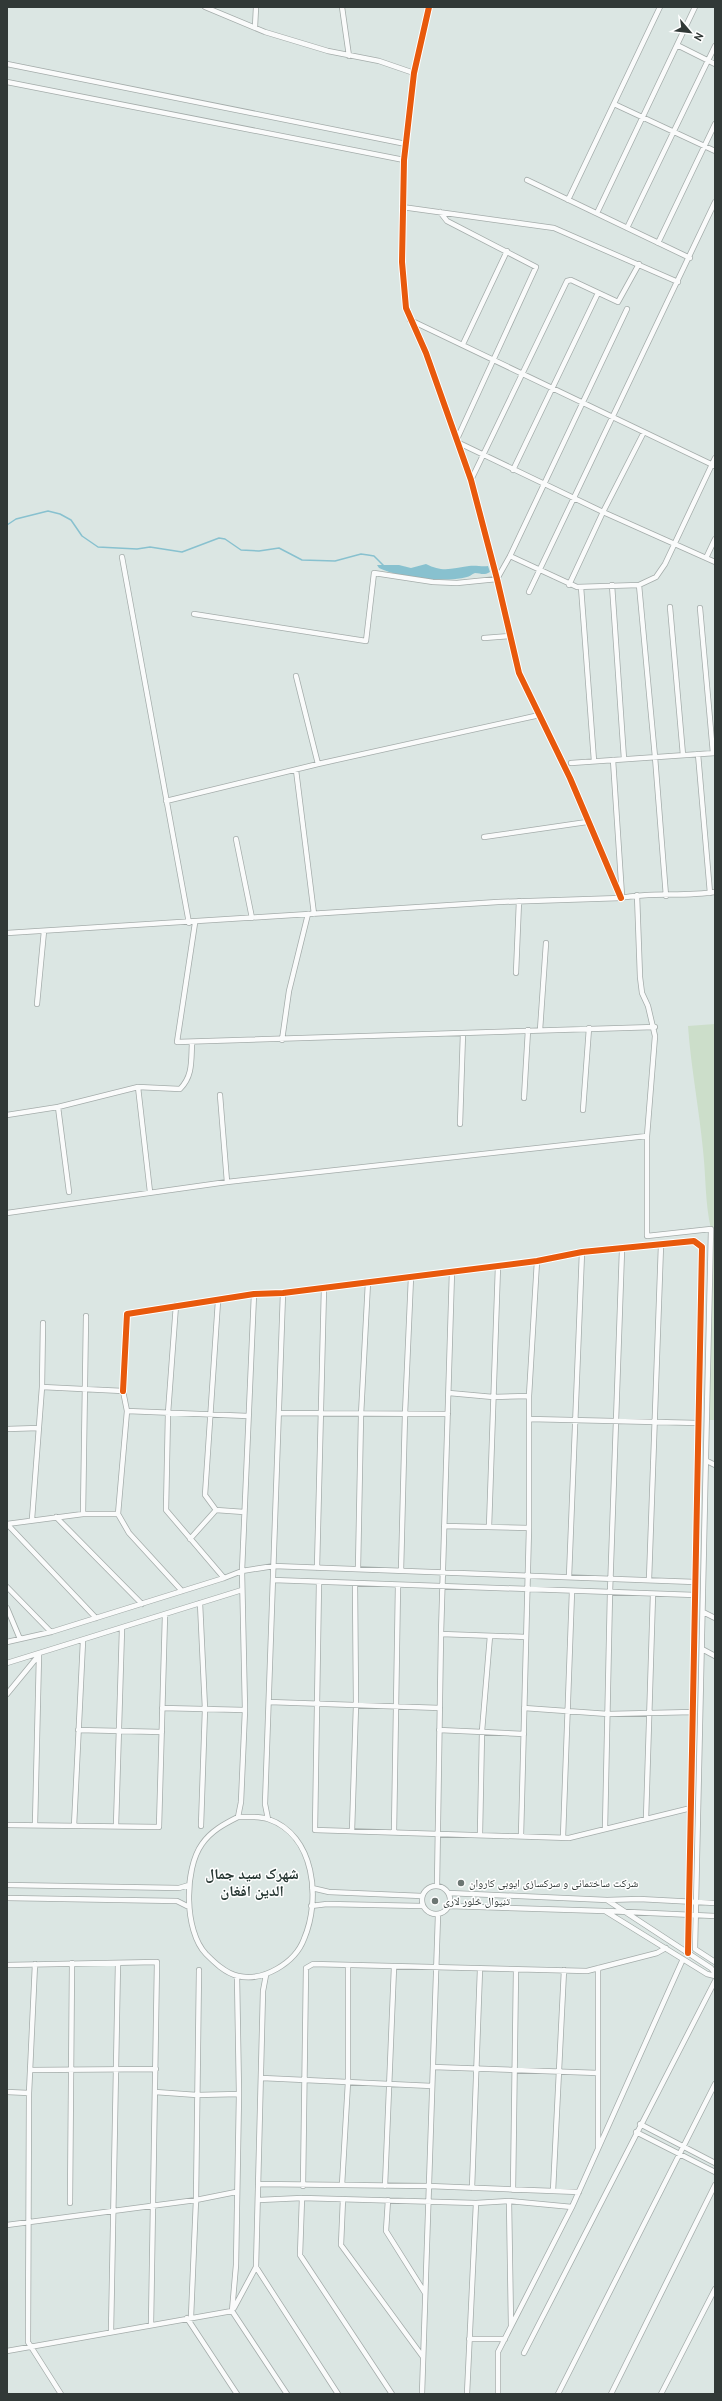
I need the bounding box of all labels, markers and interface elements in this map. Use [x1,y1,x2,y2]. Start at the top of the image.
north arrow [670,12,710,52]
text: N [691,30,707,43]
district label: شهرک سید جمال الدین افغان [205,1864,299,1900]
place label: شرکت ساختمانی و سرکسازی ایوبی کاروان [469,1876,638,1890]
marker: شرکت ساختمانی و سرکسازی ایوبی کاروان [456,1878,466,1888]
place label: تڼیوال څلور لاری [443,1894,511,1908]
marker: تڼیوال څلور لاری [430,1896,440,1906]

